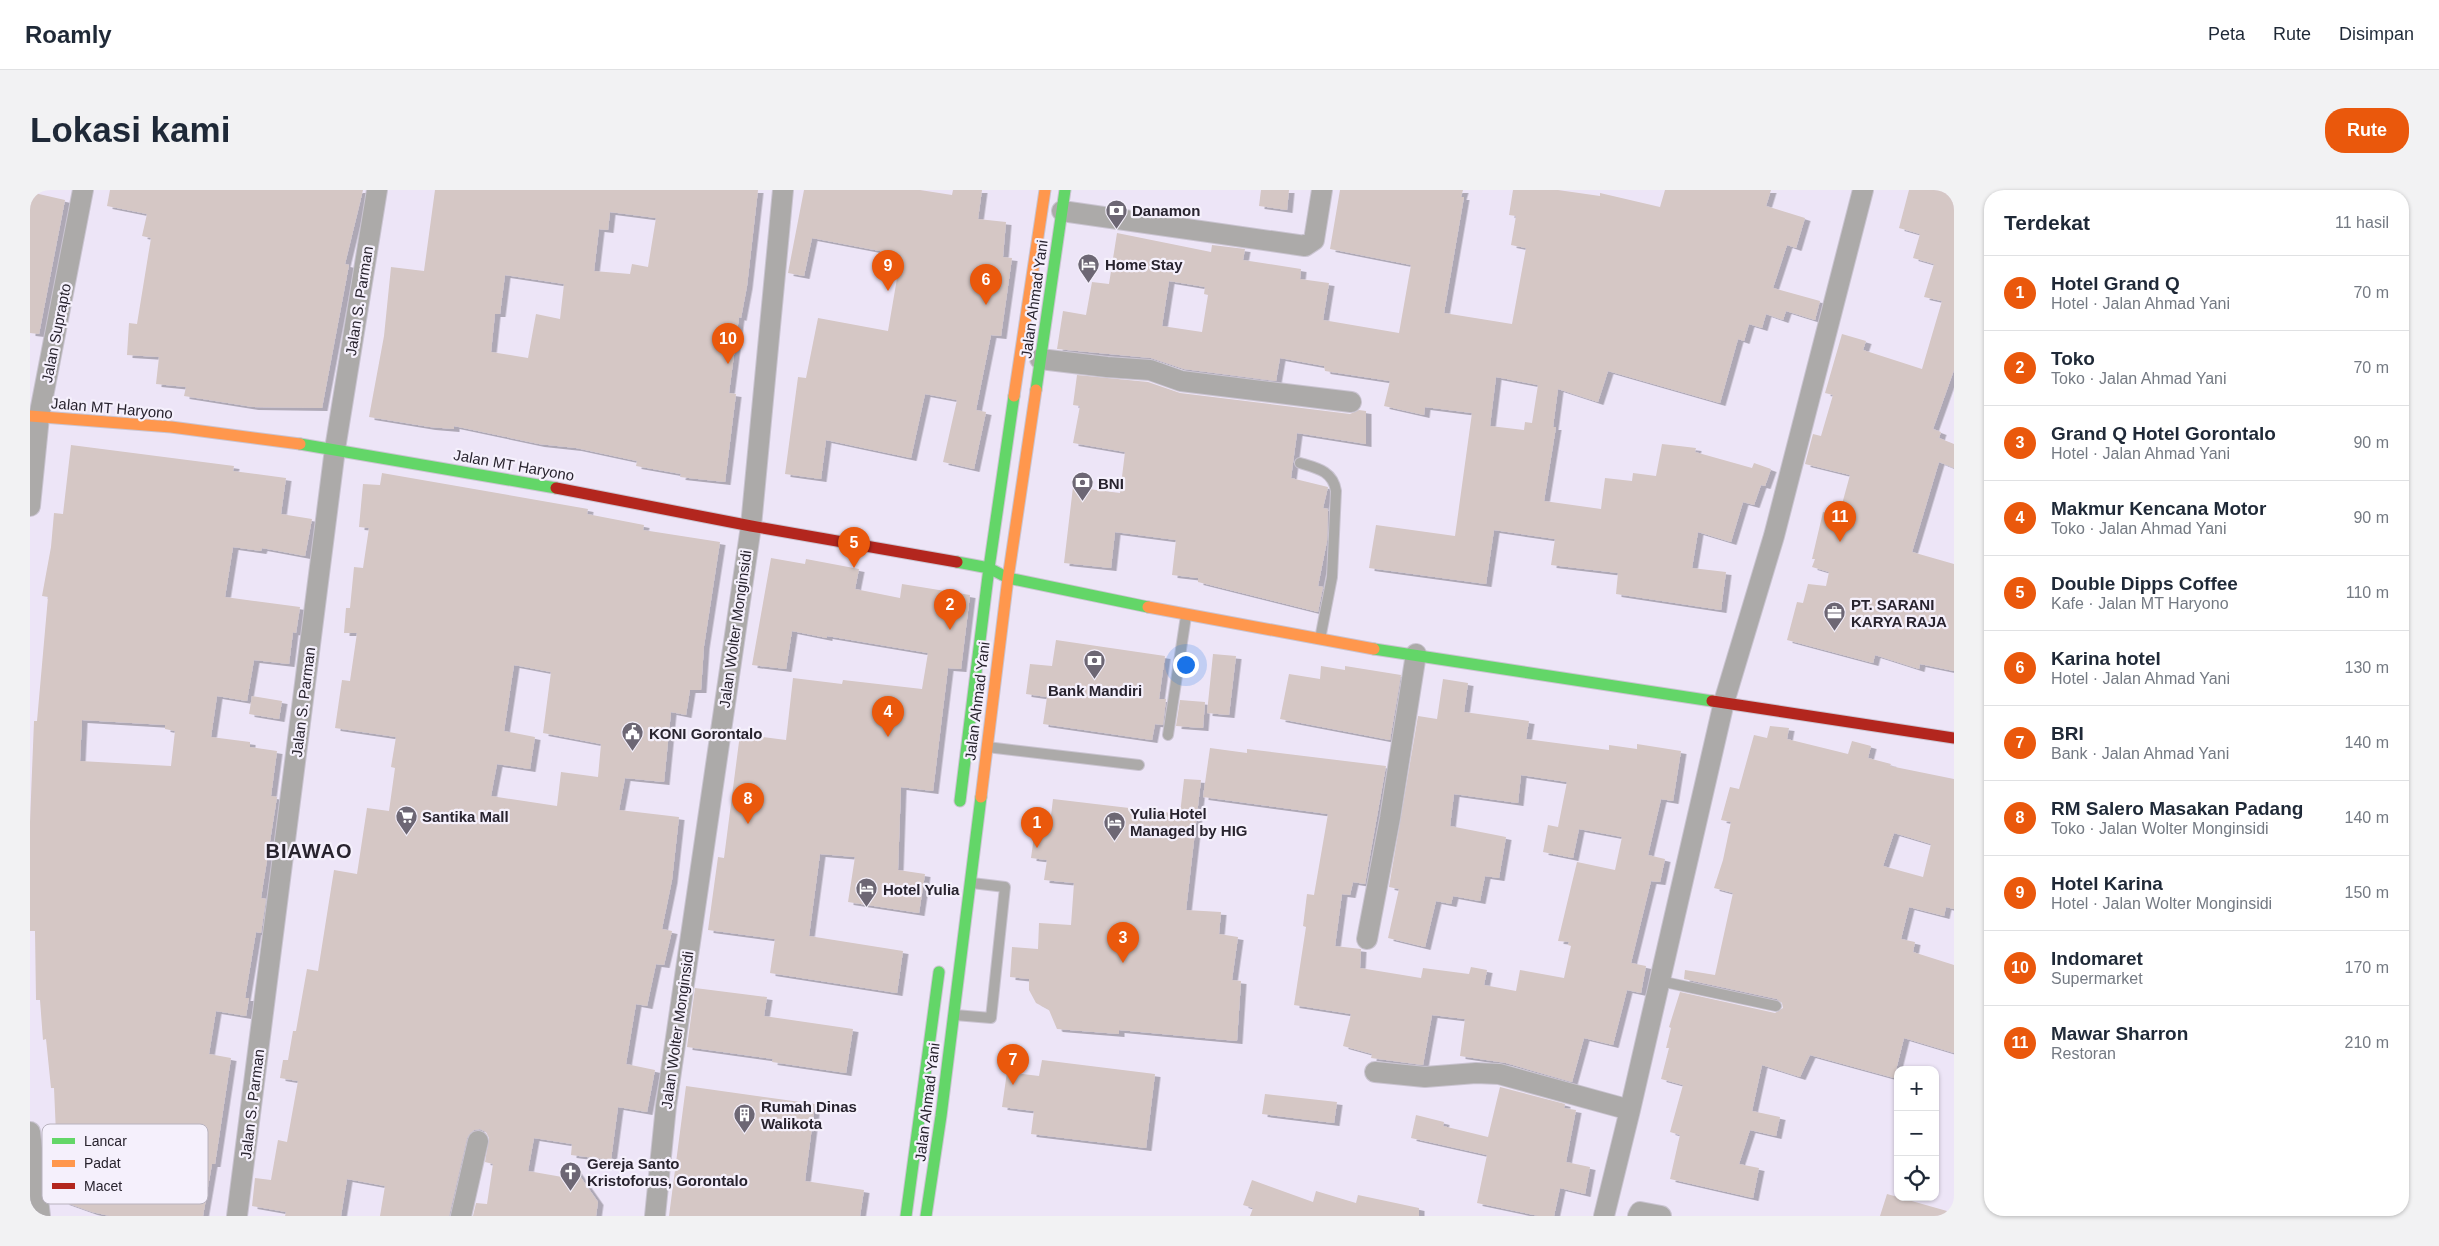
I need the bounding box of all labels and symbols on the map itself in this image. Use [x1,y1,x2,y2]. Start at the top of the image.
bank icon: Danamon [1104,198,1128,229]
place label: Danamon [1132,202,1200,219]
street label: Jalan Ahmad Yani [1017,239,1051,359]
street label: Jalan S. Parman [342,245,376,357]
pin: 9 [872,250,904,291]
hotel icon: Home Stay [1077,252,1101,283]
place label: Home Stay [1105,256,1183,273]
pin: 6 [970,264,1002,305]
street label: Jalan Suprapto [38,282,74,384]
pin: 10 [712,323,744,364]
street label: Jalan MT Haryono [50,394,174,422]
street label: Jalan MT Haryono [452,446,576,484]
bank icon: BNI [1070,471,1094,502]
place label: BNI [1098,475,1124,492]
pin: 11 [1824,501,1856,542]
pin: 5 [838,527,870,568]
street label: Jalan Wolter Monginsidi [716,549,754,709]
pin: 2 [934,589,966,630]
place label: PT. SARANI KARYA RAJA [1851,596,1947,630]
office icon: PT. SARANI KARYA RAJA [1823,601,1847,632]
street label: Jalan Ahmad Yani [961,641,993,761]
street label: Jalan S. Parman [288,646,318,758]
bank icon: Bank Mandiri [1083,649,1107,680]
your location [1173,652,1199,678]
place label: Bank Mandiri [1048,682,1142,699]
pin: 4 [872,696,904,737]
public building icon: KONI Gorontalo [621,721,645,752]
place label: KONI Gorontalo [649,725,762,742]
pin: 8 [732,783,764,824]
supermarket icon: Santika Mall [394,804,418,835]
place label: Yulia Hotel Managed by HIG [1130,805,1248,839]
pin: 1 [1021,807,1053,848]
place label: Santika Mall [422,808,509,825]
hotel icon: Yulia Hotel Managed by HIG [1102,810,1126,841]
district label: BIAWAO [265,840,353,862]
hotel icon: Hotel Yulia [855,877,879,908]
place label: Hotel Yulia [883,881,960,898]
pin: 3 [1107,922,1139,963]
street label: Jalan Wolter Monginsidi [658,950,696,1110]
street label: Jalan Ahmad Yani [911,1042,943,1162]
pin: 7 [997,1044,1029,1085]
street label: Jalan S. Parman [237,1048,267,1160]
place label: Rumah Dinas Walikota [761,1098,857,1132]
building icon: Rumah Dinas Walikota [733,1103,757,1134]
legend [42,1124,208,1204]
text: Lancar [84,1133,127,1149]
text: Padat [84,1155,121,1171]
place label: Gereja Santo Kristoforus, Gorontalo [587,1155,748,1189]
church icon: Gereja Santo Kristoforus, Gorontalo [559,1160,583,1191]
text: Macet [84,1178,122,1194]

